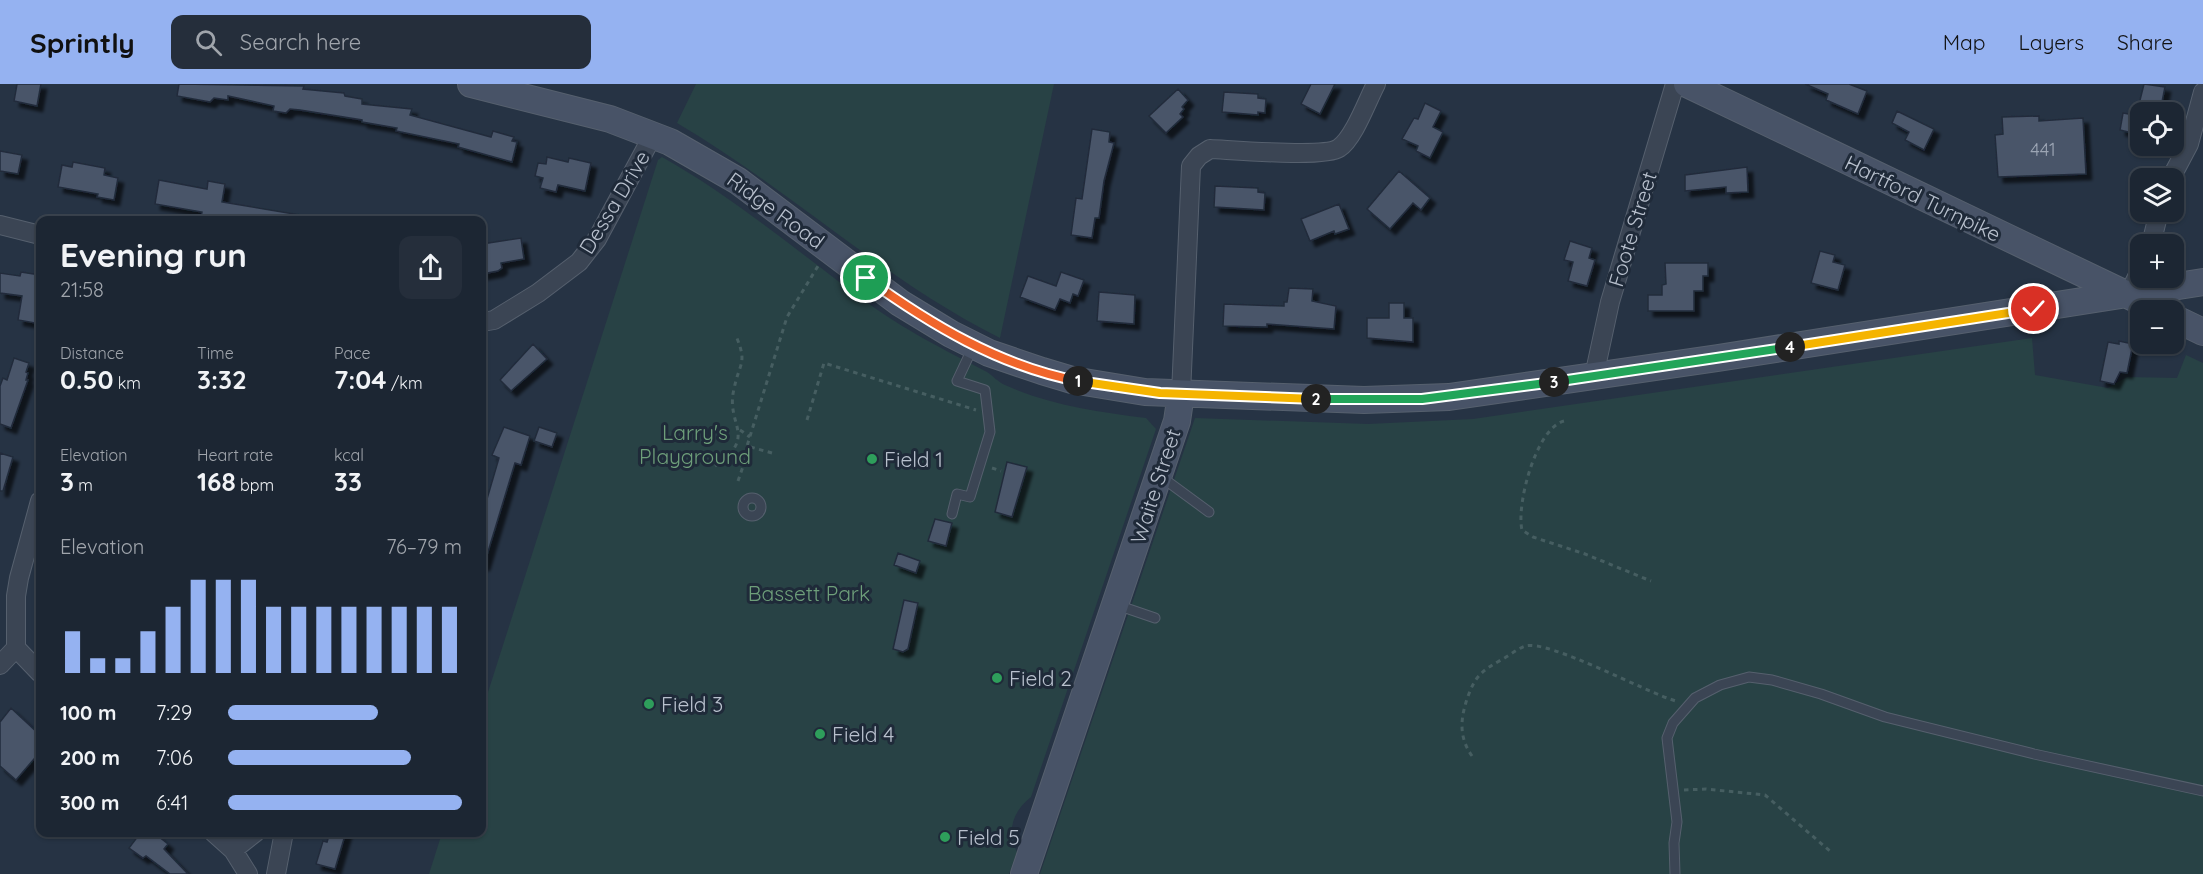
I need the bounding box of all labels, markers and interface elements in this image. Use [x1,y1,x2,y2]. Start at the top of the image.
search box [171,15,591,69]
text: Sprintly [30,25,135,60]
icon: search [192,26,225,59]
text: Search here [240,28,361,56]
text: Map [1943,29,1986,55]
text: Layers [2019,29,2084,55]
text: Share [2117,29,2173,55]
map controls [2130,102,2184,354]
button: locate [2130,102,2184,156]
house number: 441 [2030,138,2056,161]
street label: Dessa Drive [573,146,655,258]
street label: Hartford Turnpike [1841,149,2005,247]
street label: Ridge Road [722,166,830,254]
street label: Foote Street [1602,168,1662,290]
button: layers [2130,168,2184,222]
text: Evening run [60,234,247,275]
button: + [2130,234,2184,288]
button: share [399,236,462,299]
pin [840,252,891,303]
icon: arrive [849,261,882,294]
text: 21:58 [60,277,104,302]
pin [2008,283,2059,334]
icon: check [2017,292,2050,325]
button: − [2130,300,2184,354]
pin: 4 [1775,332,1805,362]
text: 4 [1785,337,1795,357]
text: Distance [60,343,124,363]
text: Time [197,343,234,363]
text: Pace [334,343,370,363]
text: 0.50 [60,363,113,396]
text: 3:32 [197,363,247,396]
text: 7:04 [334,363,387,396]
pin: 1 [1063,366,1093,396]
pin: 3 [1539,367,1569,397]
text: 1 [1075,371,1081,391]
text: 3 [1550,372,1558,392]
text: km [113,373,141,393]
text: /km [387,373,423,393]
pin: 2 [1301,384,1331,414]
text: 2 [1311,389,1321,409]
park label: Larry's Playground [639,419,751,469]
street label: Waite Street [1124,425,1186,547]
text: Elevation [60,445,127,465]
text: Heart rate [197,445,273,465]
text: kcal [334,445,364,465]
place label: Field 1 [884,446,943,472]
marker: Field 1 [865,452,879,466]
text: 3 [60,465,74,498]
text: 168 [197,465,236,498]
text: 33 [334,465,362,498]
text: m [74,475,93,495]
text: bpm [236,475,274,495]
text: Elevation [60,534,144,559]
text: 76–79 m [386,534,462,559]
park label: Bassett Park [748,580,870,606]
place label: Field 2 [1009,665,1072,691]
marker: Field 2 [990,671,1004,685]
place label: Field 3 [661,691,723,717]
marker: Field 3 [642,697,656,711]
text: 100 m [60,700,116,725]
text: 7:29 [156,700,192,725]
place label: Field 4 [832,721,894,747]
marker: Field 4 [813,727,827,741]
text: 200 m [60,745,120,770]
text: 7:06 [156,745,193,770]
text: 300 m [60,790,119,815]
text: 6:41 [156,790,188,815]
place label: Field 5 [957,824,1020,850]
marker: Field 5 [938,830,952,844]

